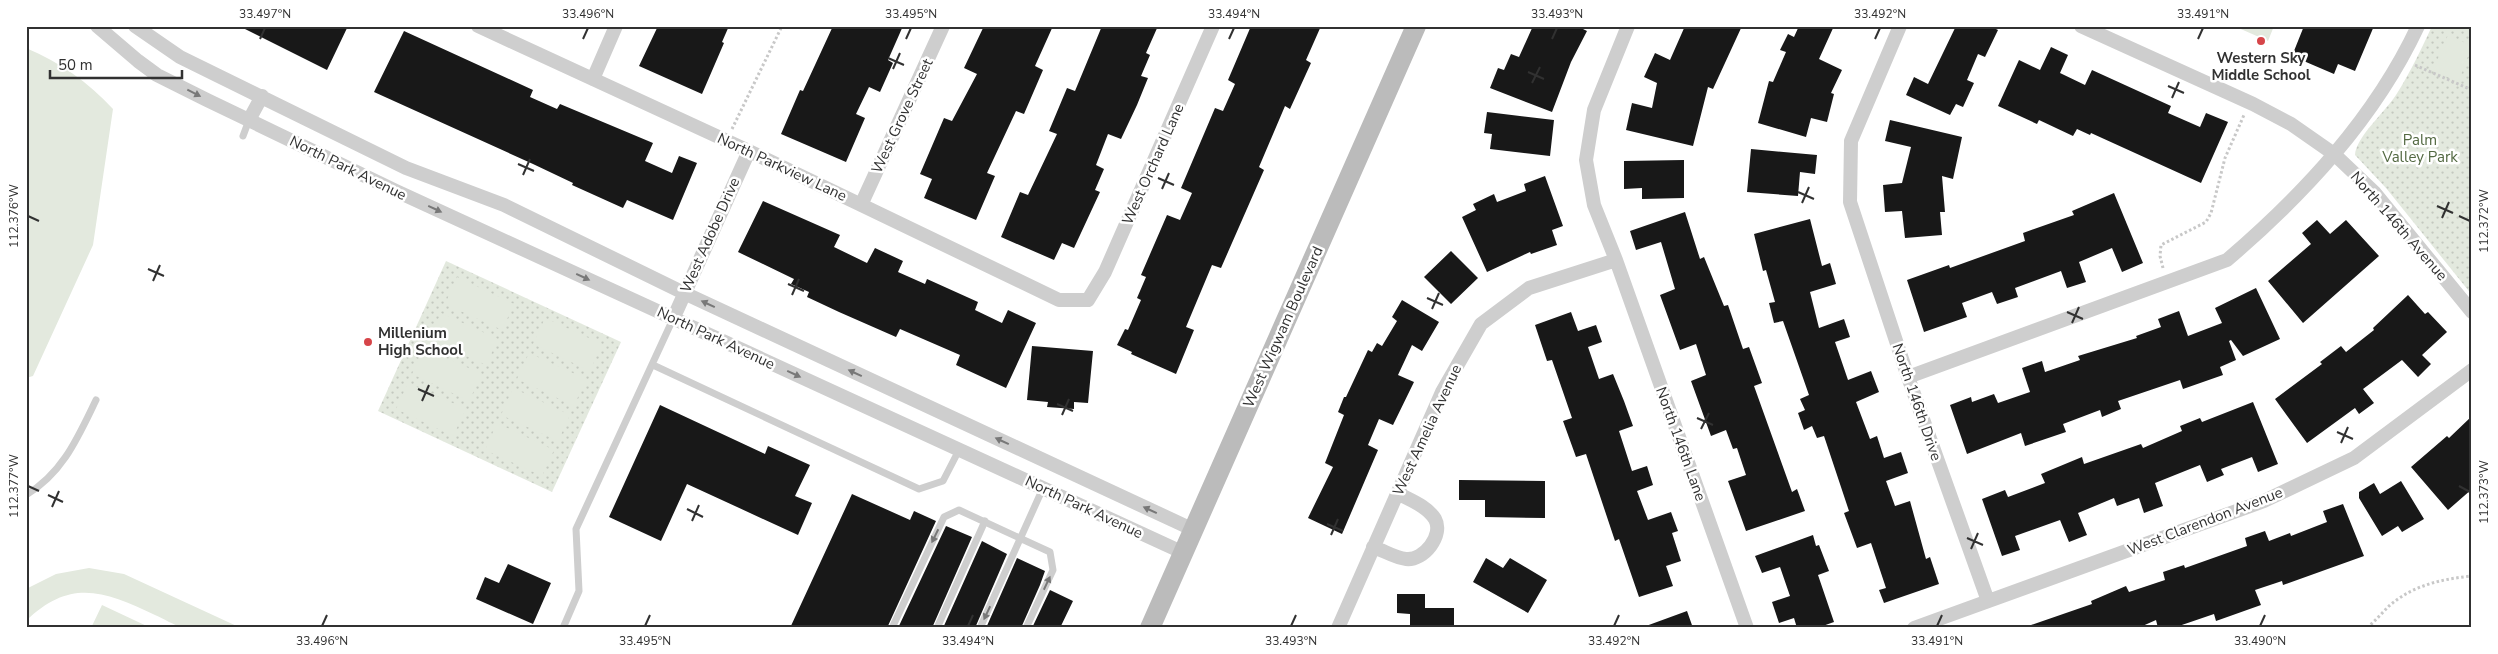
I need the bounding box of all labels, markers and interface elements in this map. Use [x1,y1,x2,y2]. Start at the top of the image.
text: 33.497°N [239,6,291,22]
text: 33.496°N [562,6,614,22]
text: 33.495°N [885,6,937,22]
text: 33.494°N [1208,6,1260,22]
text: 33.493°N [1531,6,1583,22]
text: 33.492°N [1854,6,1906,22]
text: 33.491°N [2177,6,2229,22]
marker: Western Sky Middle School [2255,35,2267,47]
scale bar [50,48,182,80]
place label: Western Sky Middle School [2211,48,2311,85]
text: 50 m [58,55,93,75]
street label: West Grove Street [867,55,938,177]
one-way arrow [187,90,201,98]
street label: West Orchard Lane [1117,100,1189,228]
street label: North Parkview Lane [714,128,850,206]
park label: Palm Valley Park [2381,130,2458,167]
street label: North Park Avenue [286,131,410,205]
street label: North 146th Avenue [2346,167,2452,285]
street label: West Adobe Drive [676,174,744,296]
text: 112.376°W [6,184,22,248]
text: 112.372°W [2476,189,2492,253]
one-way arrow [428,205,442,213]
street label: West Wigwam Boulevard [1238,243,1328,411]
one-way arrow [576,273,590,281]
one-way arrow [701,300,715,308]
street label: North Park Avenue [654,302,778,374]
place label: Millenium High School [378,323,463,360]
marker: Millenium High School [362,336,374,348]
street label: North 146th Drive [1888,341,1946,463]
street label: West Amelia Avenue [1388,361,1466,499]
one-way arrow [848,369,862,377]
one-way arrow [787,371,801,379]
street label: North 146th Lane [1651,384,1711,504]
one-way arrow [995,437,1009,445]
text: 112.377°W [6,454,22,518]
text: 112.373°W [2476,460,2492,524]
street label: North Park Avenue [1022,471,1146,543]
street label: West Clarendon Avenue [2125,482,2285,560]
one-way arrow [1143,506,1157,514]
one-way arrow [931,529,939,543]
one-way arrow [1042,576,1051,591]
one-way arrow [982,606,990,620]
text: 33.496°N [296,633,348,649]
text: 33.495°N [619,633,671,649]
text: 33.494°N [942,633,994,649]
text: 33.493°N [1265,633,1317,649]
text: 33.492°N [1588,633,1640,649]
text: 33.491°N [1911,633,1963,649]
text: 33.490°N [2234,633,2286,649]

